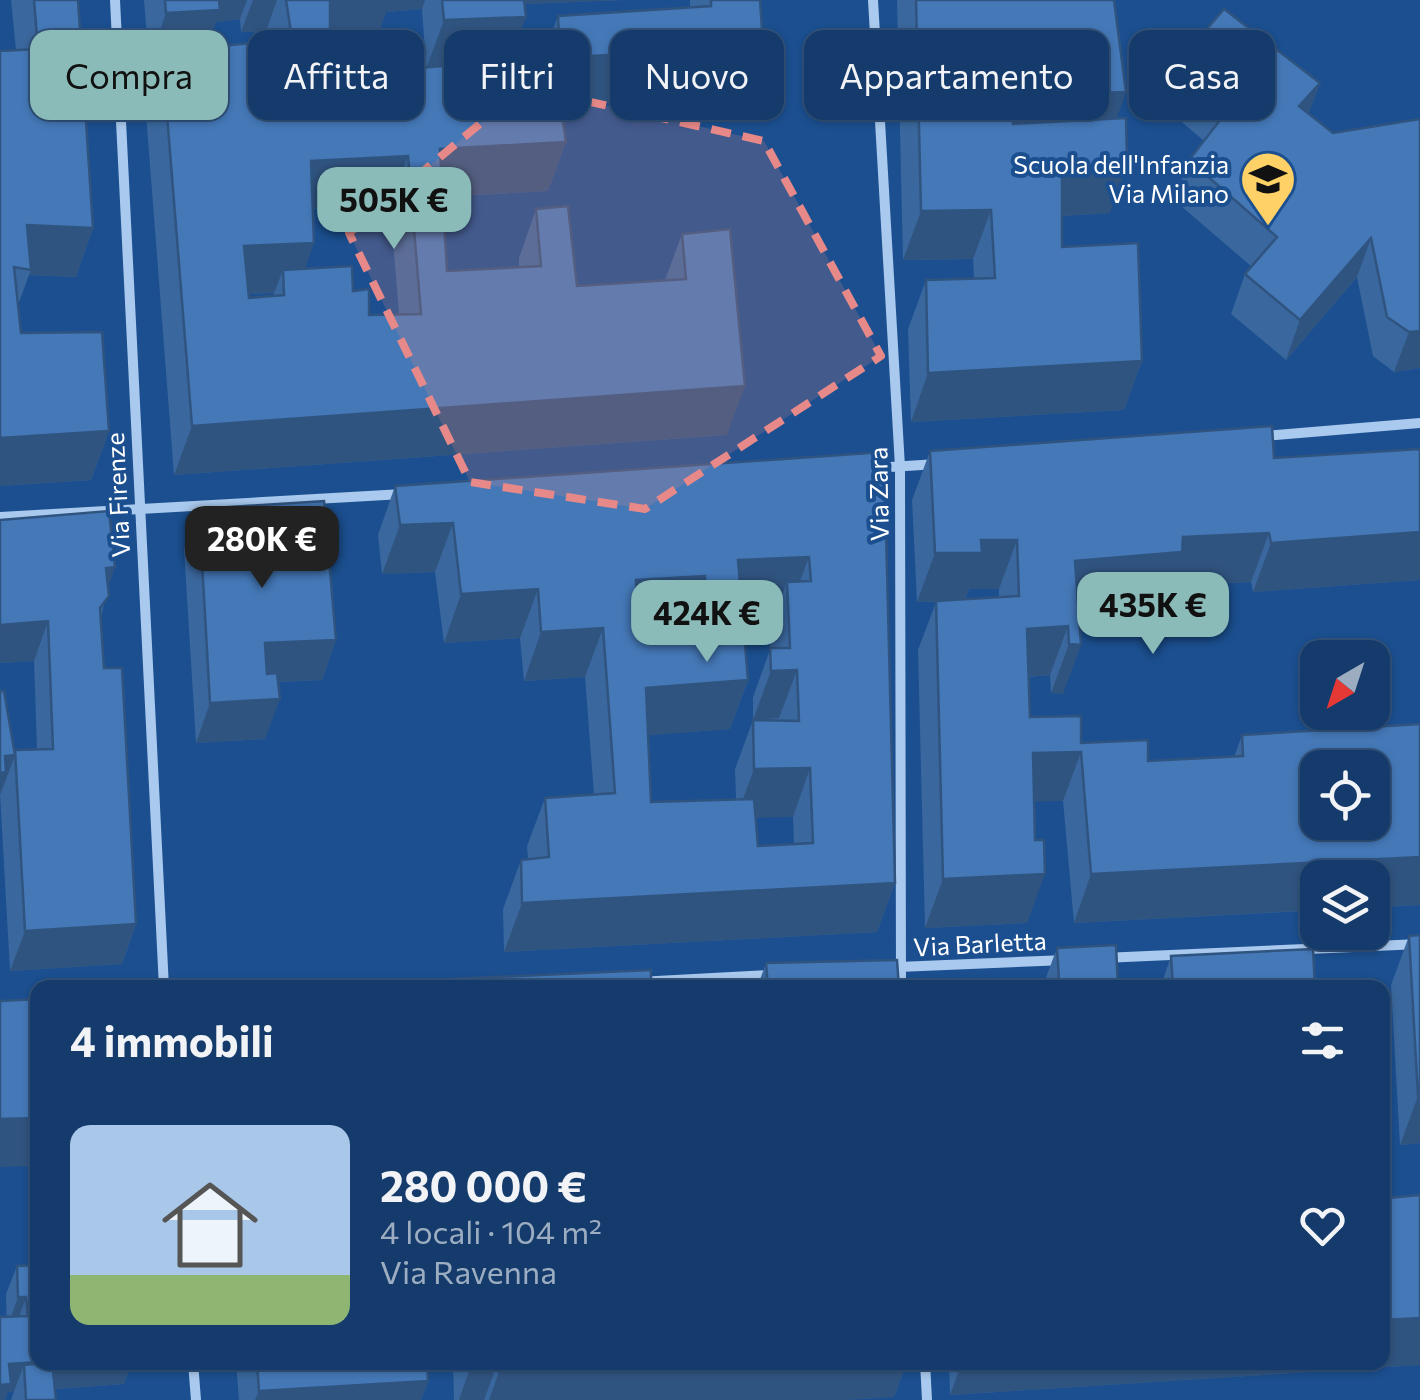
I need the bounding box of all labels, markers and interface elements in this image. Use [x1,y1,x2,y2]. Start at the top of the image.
chip: Compra [30,30,228,120]
chip: Affitta [248,30,424,120]
chip: Filtri [444,30,590,120]
chip: Nuovo [610,30,784,120]
chip: Appartamento [804,30,1109,120]
chip: Casa [1129,30,1275,120]
place label: Scuola dell'Infanzia Via Milano [1013,149,1229,208]
school or university icon: Scuola dell'Infanzia Via Milano [1238,149,1298,228]
pin: 505K € [313,167,475,252]
text: 505K € [339,179,449,219]
street label: Via Firenze [99,432,135,558]
street label: Via Zara [862,447,894,541]
pin: 280K € [181,506,343,591]
text: 280K € [207,518,317,558]
pin: 435K € [1072,572,1234,657]
pin: 424K € [626,580,788,665]
text: 435K € [1099,584,1207,624]
text: 424K € [653,592,761,632]
north arrow [1300,640,1390,730]
map controls [1300,640,1390,950]
button: locate [1300,750,1390,840]
button: layers [1300,860,1390,950]
street label: Via Barletta [912,925,1047,961]
icon: filters [1295,1013,1350,1068]
text: 4 immobili [70,1014,274,1066]
text: 280 000 € [380,1159,587,1211]
icon: home [150,1165,270,1285]
icon: heart [1295,1198,1350,1253]
text: 4 locali · 104 m² [380,1211,602,1251]
text: Via Ravenna [380,1251,557,1291]

